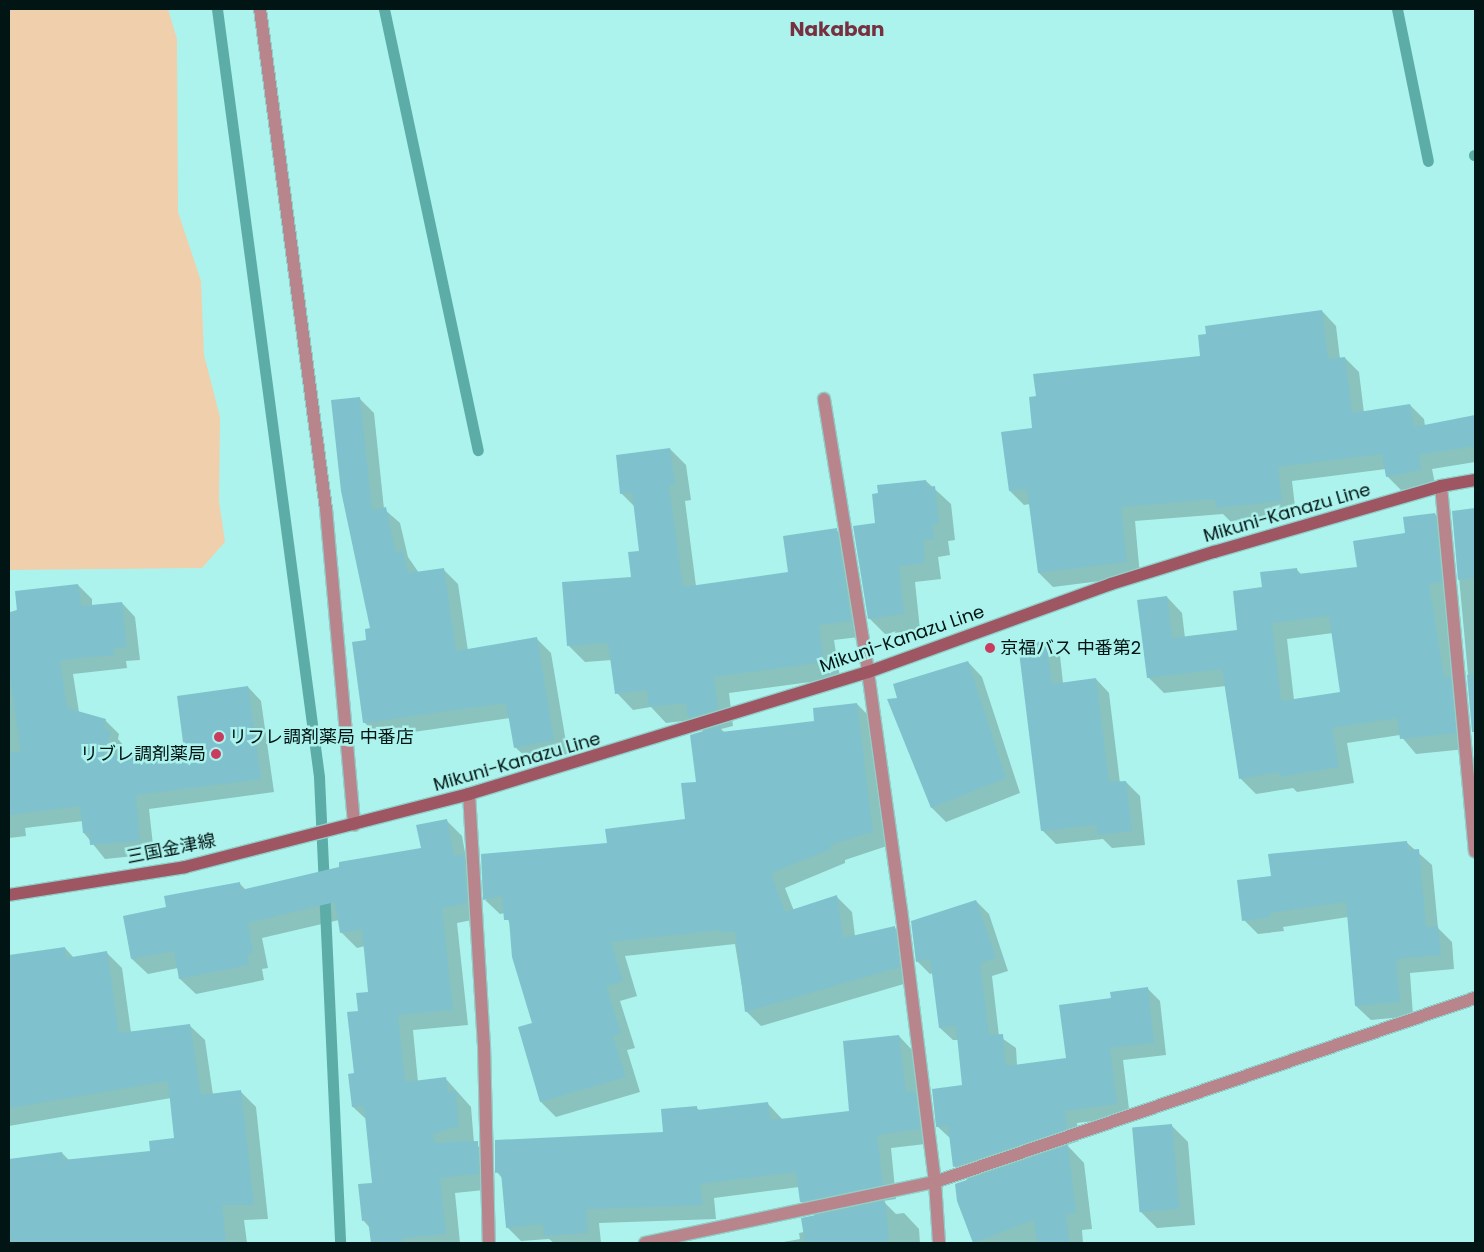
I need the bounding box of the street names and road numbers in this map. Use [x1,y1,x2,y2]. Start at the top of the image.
street label: Mikuni-Kanazu Line [1201,479,1373,547]
street label: Mikuni-Kanazu Line [817,601,987,677]
street label: Mikuni-Kanazu Line [431,728,603,796]
street label: 三国金津線 [125,830,217,868]

